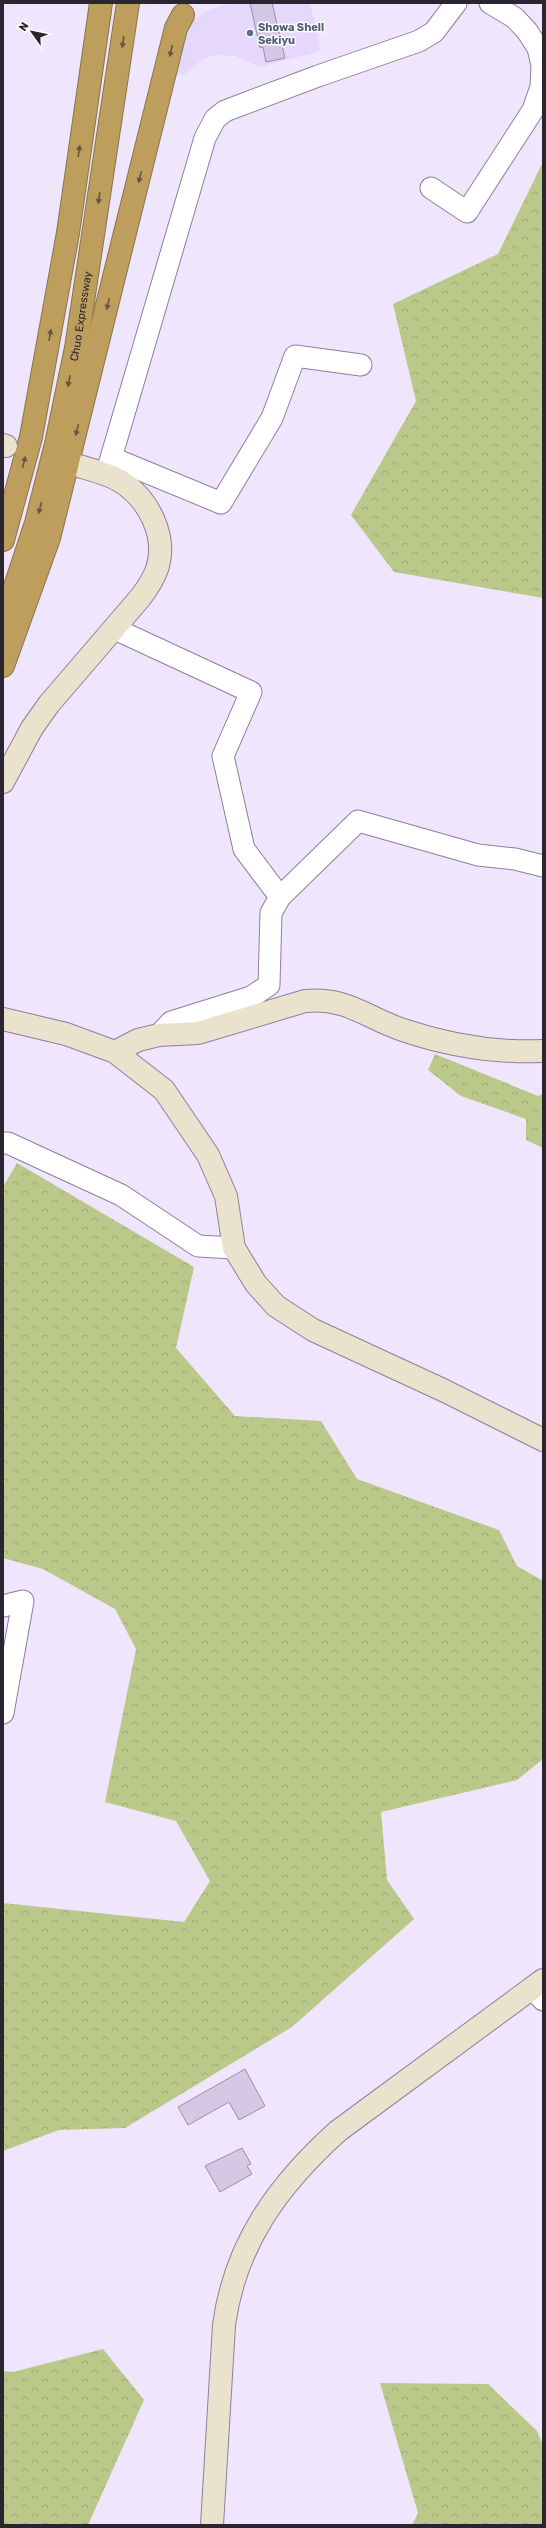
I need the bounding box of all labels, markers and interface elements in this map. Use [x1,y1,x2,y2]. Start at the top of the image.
north arrow [12,12,52,52]
text: N [16,20,32,34]
place label: Showa Shell Sekiyu [258,21,324,47]
marker: Showa Shell Sekiyu [245,28,255,38]
one-way arrow [119,36,125,48]
one-way arrow [167,45,173,57]
one-way arrow [76,145,82,157]
one-way arrow [136,171,142,184]
one-way arrow [96,192,102,204]
street label: Chuo Expressway [67,270,94,362]
one-way arrow [105,297,111,310]
one-way arrow [47,328,53,341]
one-way arrow [66,375,72,387]
one-way arrow [73,423,79,436]
one-way arrow [22,456,28,468]
one-way arrow [37,502,43,514]

